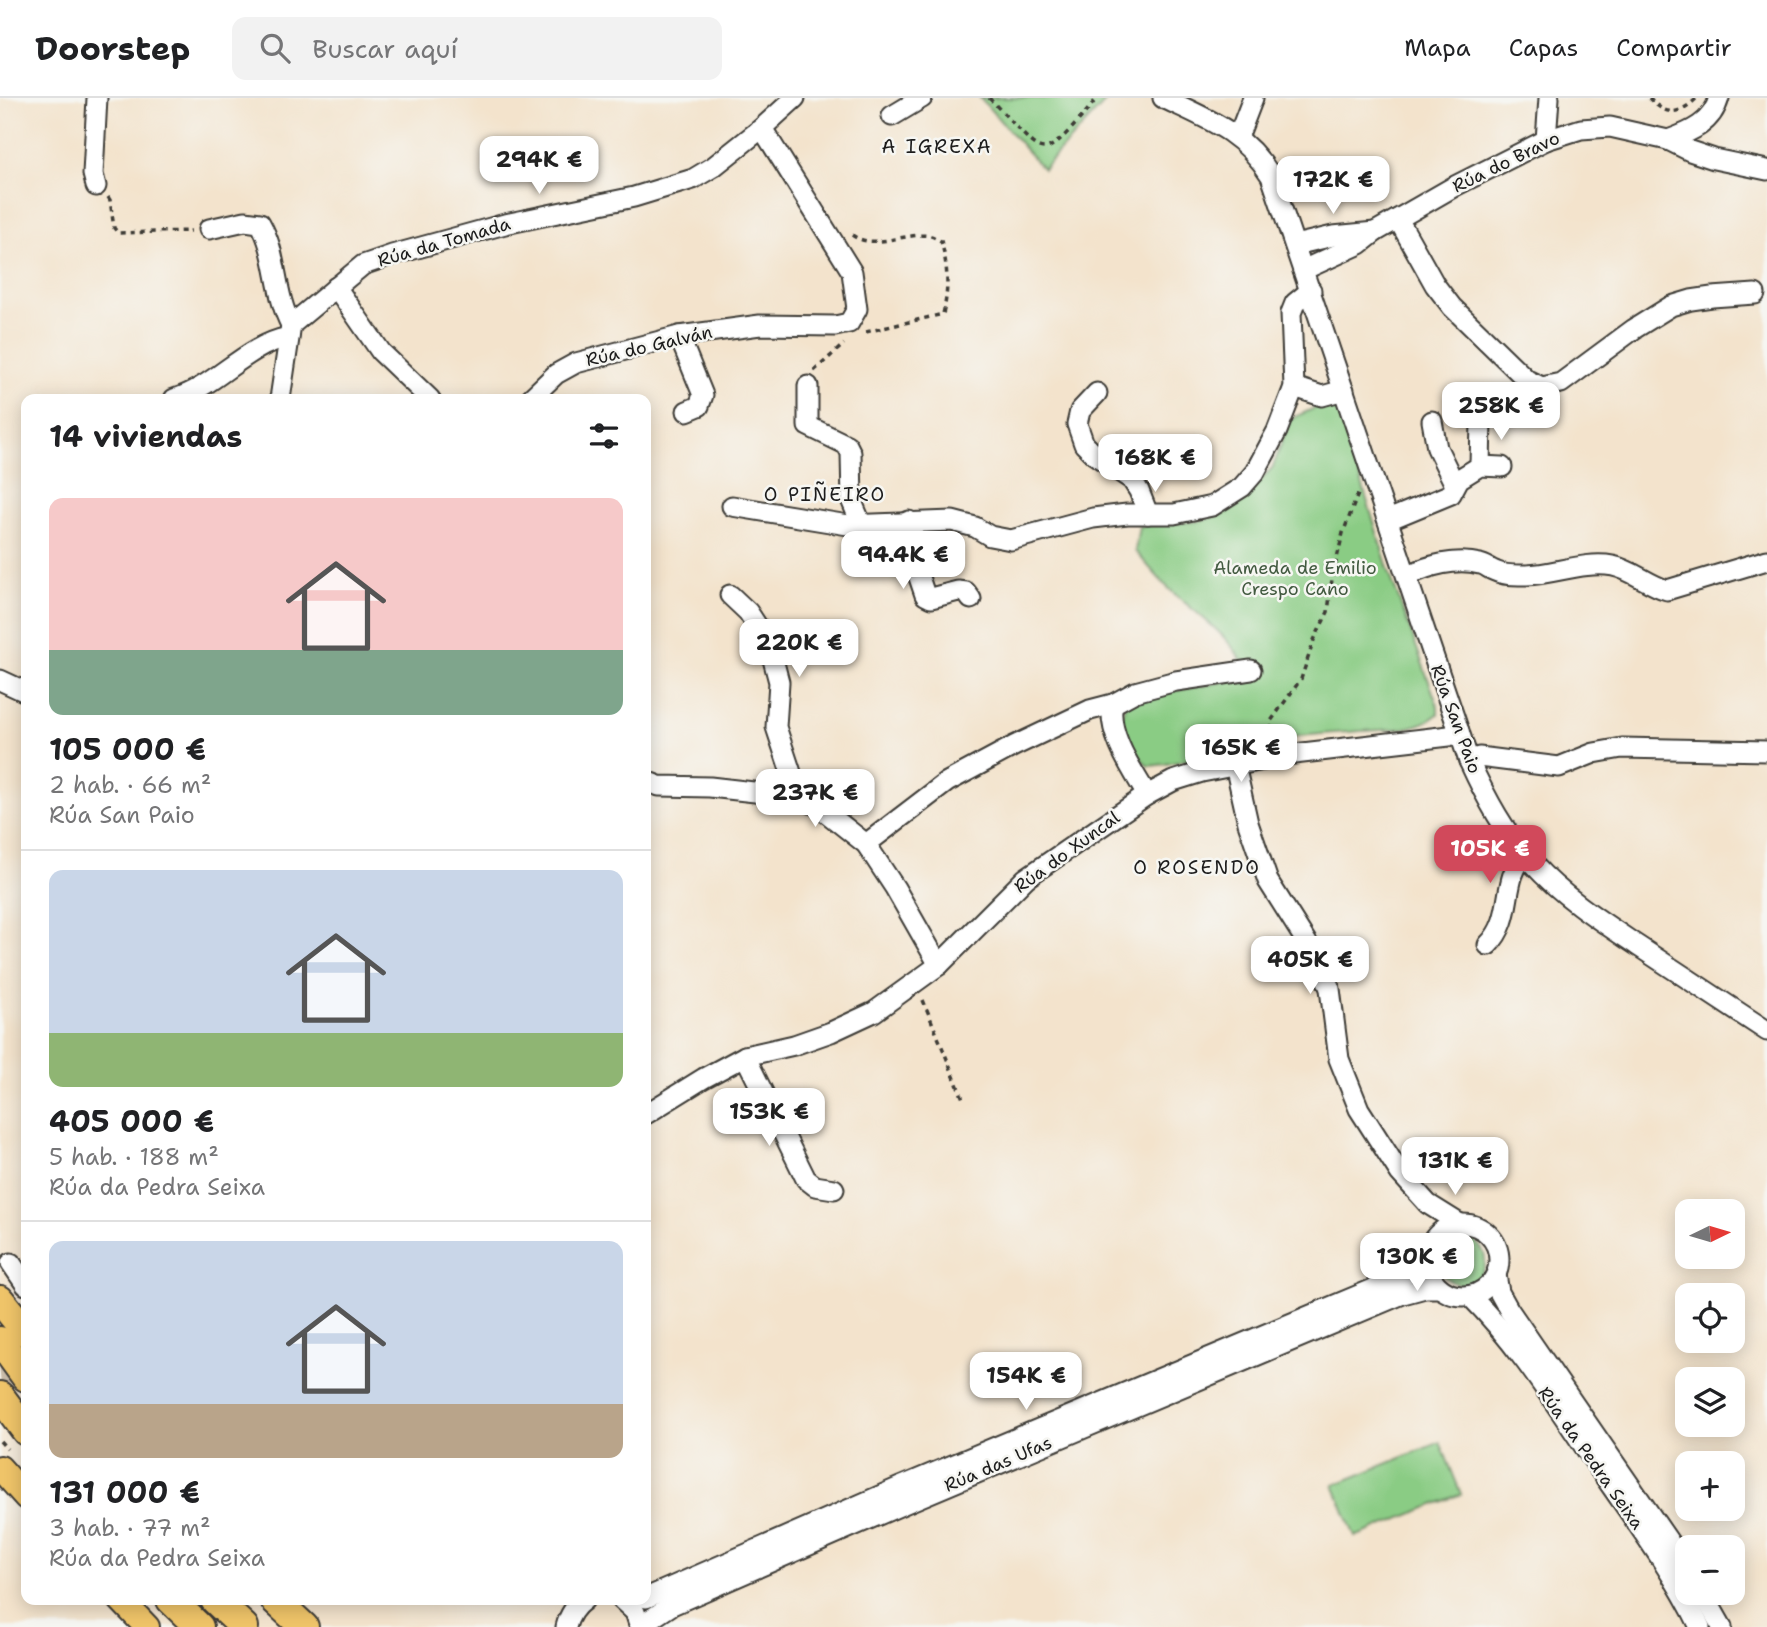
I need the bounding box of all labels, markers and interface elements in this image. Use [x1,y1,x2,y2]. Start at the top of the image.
search box [232,17,722,80]
text: Doorstep [35,26,190,71]
icon: search [256,29,294,67]
text: Buscar aquí [312,31,458,66]
text: Mapa [1404,32,1471,64]
text: Capas [1509,32,1578,64]
text: Compartir [1616,32,1732,64]
street label: Rúa do Bravo [1448,126,1564,198]
district label: A IGREXA [881,134,993,159]
pin: 294K € [482,136,596,196]
text: 294K € [496,144,582,174]
pin: 172K € [1276,156,1390,216]
text: 172K € [1293,164,1373,194]
street label: Rúa da Tomada [375,212,513,272]
street label: Rúa do Galván [583,320,715,372]
pin: 258K € [1444,382,1558,442]
text: 258K € [1458,390,1544,420]
text: 14 viviendas [49,416,242,457]
icon: filters [585,417,623,455]
pin: 168K € [1098,434,1212,494]
text: 168K € [1114,442,1196,472]
district label: O PIÑEIRO [764,481,886,507]
pin: 94.4K € [838,532,968,591]
text: 94.4K € [857,539,949,569]
icon: home [273,543,399,669]
park label: Alameda de Emilio Crespo Cano [1213,556,1377,601]
pin: 220K € [742,620,856,679]
text: 220K € [755,627,843,657]
street label: Rúa San Paio [1425,661,1487,777]
pin: 165K € [1184,724,1298,784]
text: 105 000 € [49,729,206,770]
text: 165K € [1201,732,1281,762]
text: 2 hab. · 66 m² [49,770,211,800]
pin: 237K € [758,770,872,829]
text: 237K € [772,777,858,807]
text: Rúa San Paio [49,800,195,830]
street label: Rúa do Xuncal [1009,805,1125,899]
pin: 105K € [1433,826,1547,885]
text: 105K € [1450,833,1530,863]
district label: O ROSENDO [1133,855,1261,880]
icon: home [273,915,399,1041]
pin: 405K € [1253,936,1367,996]
text: 405K € [1267,944,1353,974]
pin: 153K € [712,1088,826,1148]
text: 153K € [729,1096,809,1126]
text: 405 000 € [49,1101,214,1142]
pin: 131K € [1398,1138,1512,1197]
text: 5 hab. · 188 m² [49,1142,219,1172]
text: 131K € [1417,1145,1493,1175]
text: Rúa da Pedra Seixa [49,1172,265,1202]
north arrow [1675,1199,1745,1269]
map controls [1675,1199,1745,1605]
pin: 130K € [1360,1234,1474,1293]
text: 130K € [1376,1241,1458,1271]
button: locate [1675,1283,1745,1353]
icon: home [273,1286,399,1412]
pin: 154K € [969,1352,1083,1412]
text: 154K € [986,1360,1066,1390]
button: layers [1675,1367,1745,1437]
street label: Rúa da Pedra Seixa [1533,1382,1649,1534]
street label: Rúa das Ufas [940,1431,1056,1497]
button: + [1675,1451,1745,1521]
text: 131 000 € [49,1472,200,1513]
text: 3 hab. · 77 m² [49,1513,211,1543]
button: − [1675,1535,1745,1605]
text: Rúa da Pedra Seixa [49,1543,265,1573]

